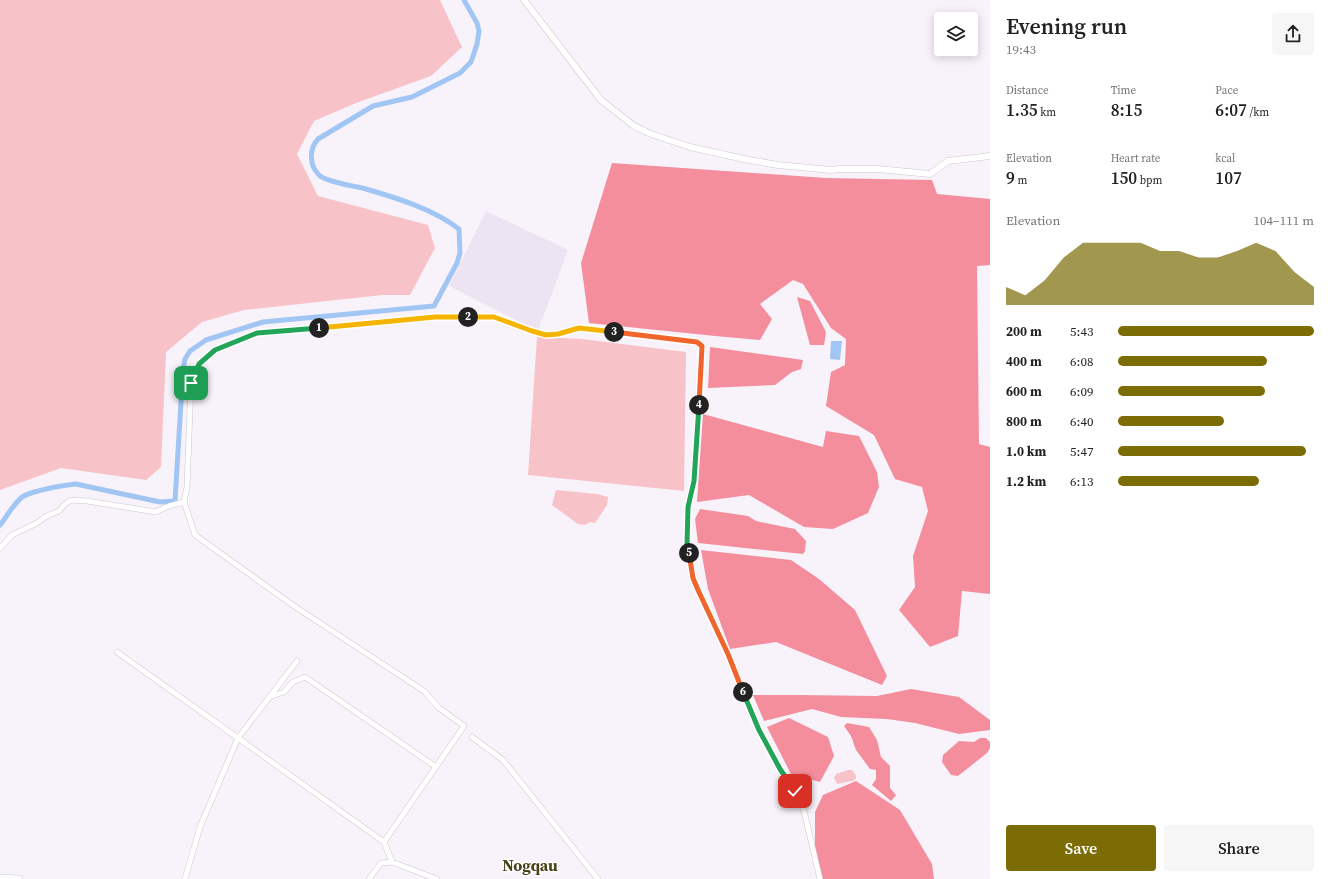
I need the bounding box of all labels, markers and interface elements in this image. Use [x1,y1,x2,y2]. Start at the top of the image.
text: Evening run [1006,11,1127,41]
map controls [934,12,978,56]
button: layers [934,12,978,56]
button: share [1272,13,1314,55]
text: 19:43 [1006,41,1036,58]
text: Distance [1006,83,1049,98]
text: Time [1111,83,1136,98]
text: Pace [1215,83,1238,98]
text: 1.35 [1006,98,1038,122]
text: 8:15 [1111,98,1142,122]
text: 6:07 [1215,98,1247,122]
text: km [1038,105,1056,120]
text: /km [1247,105,1269,120]
text: Elevation [1006,151,1052,166]
text: Heart rate [1111,151,1160,166]
text: kcal [1215,151,1235,166]
text: 9 [1006,166,1015,190]
text: 150 [1111,166,1137,190]
text: 107 [1215,166,1242,190]
text: m [1015,173,1027,188]
text: bpm [1137,173,1162,188]
text: Elevation [1006,212,1060,229]
text: 104–111 m [1254,212,1314,229]
pin: 2 [458,307,478,327]
text: 2 [465,309,471,324]
pin: 1 [309,318,329,338]
text: 1 [316,320,322,335]
pin: 3 [604,322,624,342]
text: 200 m [1006,323,1042,340]
text: 5:43 [1070,323,1093,340]
text: 3 [611,324,617,339]
text: 400 m [1006,353,1042,370]
text: 6:08 [1070,353,1093,370]
pin [174,366,208,400]
icon: arrive [180,372,202,394]
text: 600 m [1006,383,1042,400]
text: 6:09 [1070,383,1093,400]
pin: 4 [689,395,709,415]
text: 4 [696,397,702,412]
text: 800 m [1006,413,1042,430]
text: 6:40 [1070,413,1093,430]
text: 1.0 km [1006,443,1046,460]
text: 5:47 [1070,443,1093,460]
text: 1.2 km [1006,473,1046,490]
text: 6:13 [1070,473,1093,490]
pin: 5 [679,543,699,563]
text: 5 [686,545,692,560]
pin: 6 [733,682,753,702]
text: 6 [740,684,746,699]
pin [778,774,812,808]
icon: check [784,780,806,802]
button: Save [1006,825,1156,871]
button: Share [1164,825,1314,871]
district label: Nogqau [502,854,558,876]

